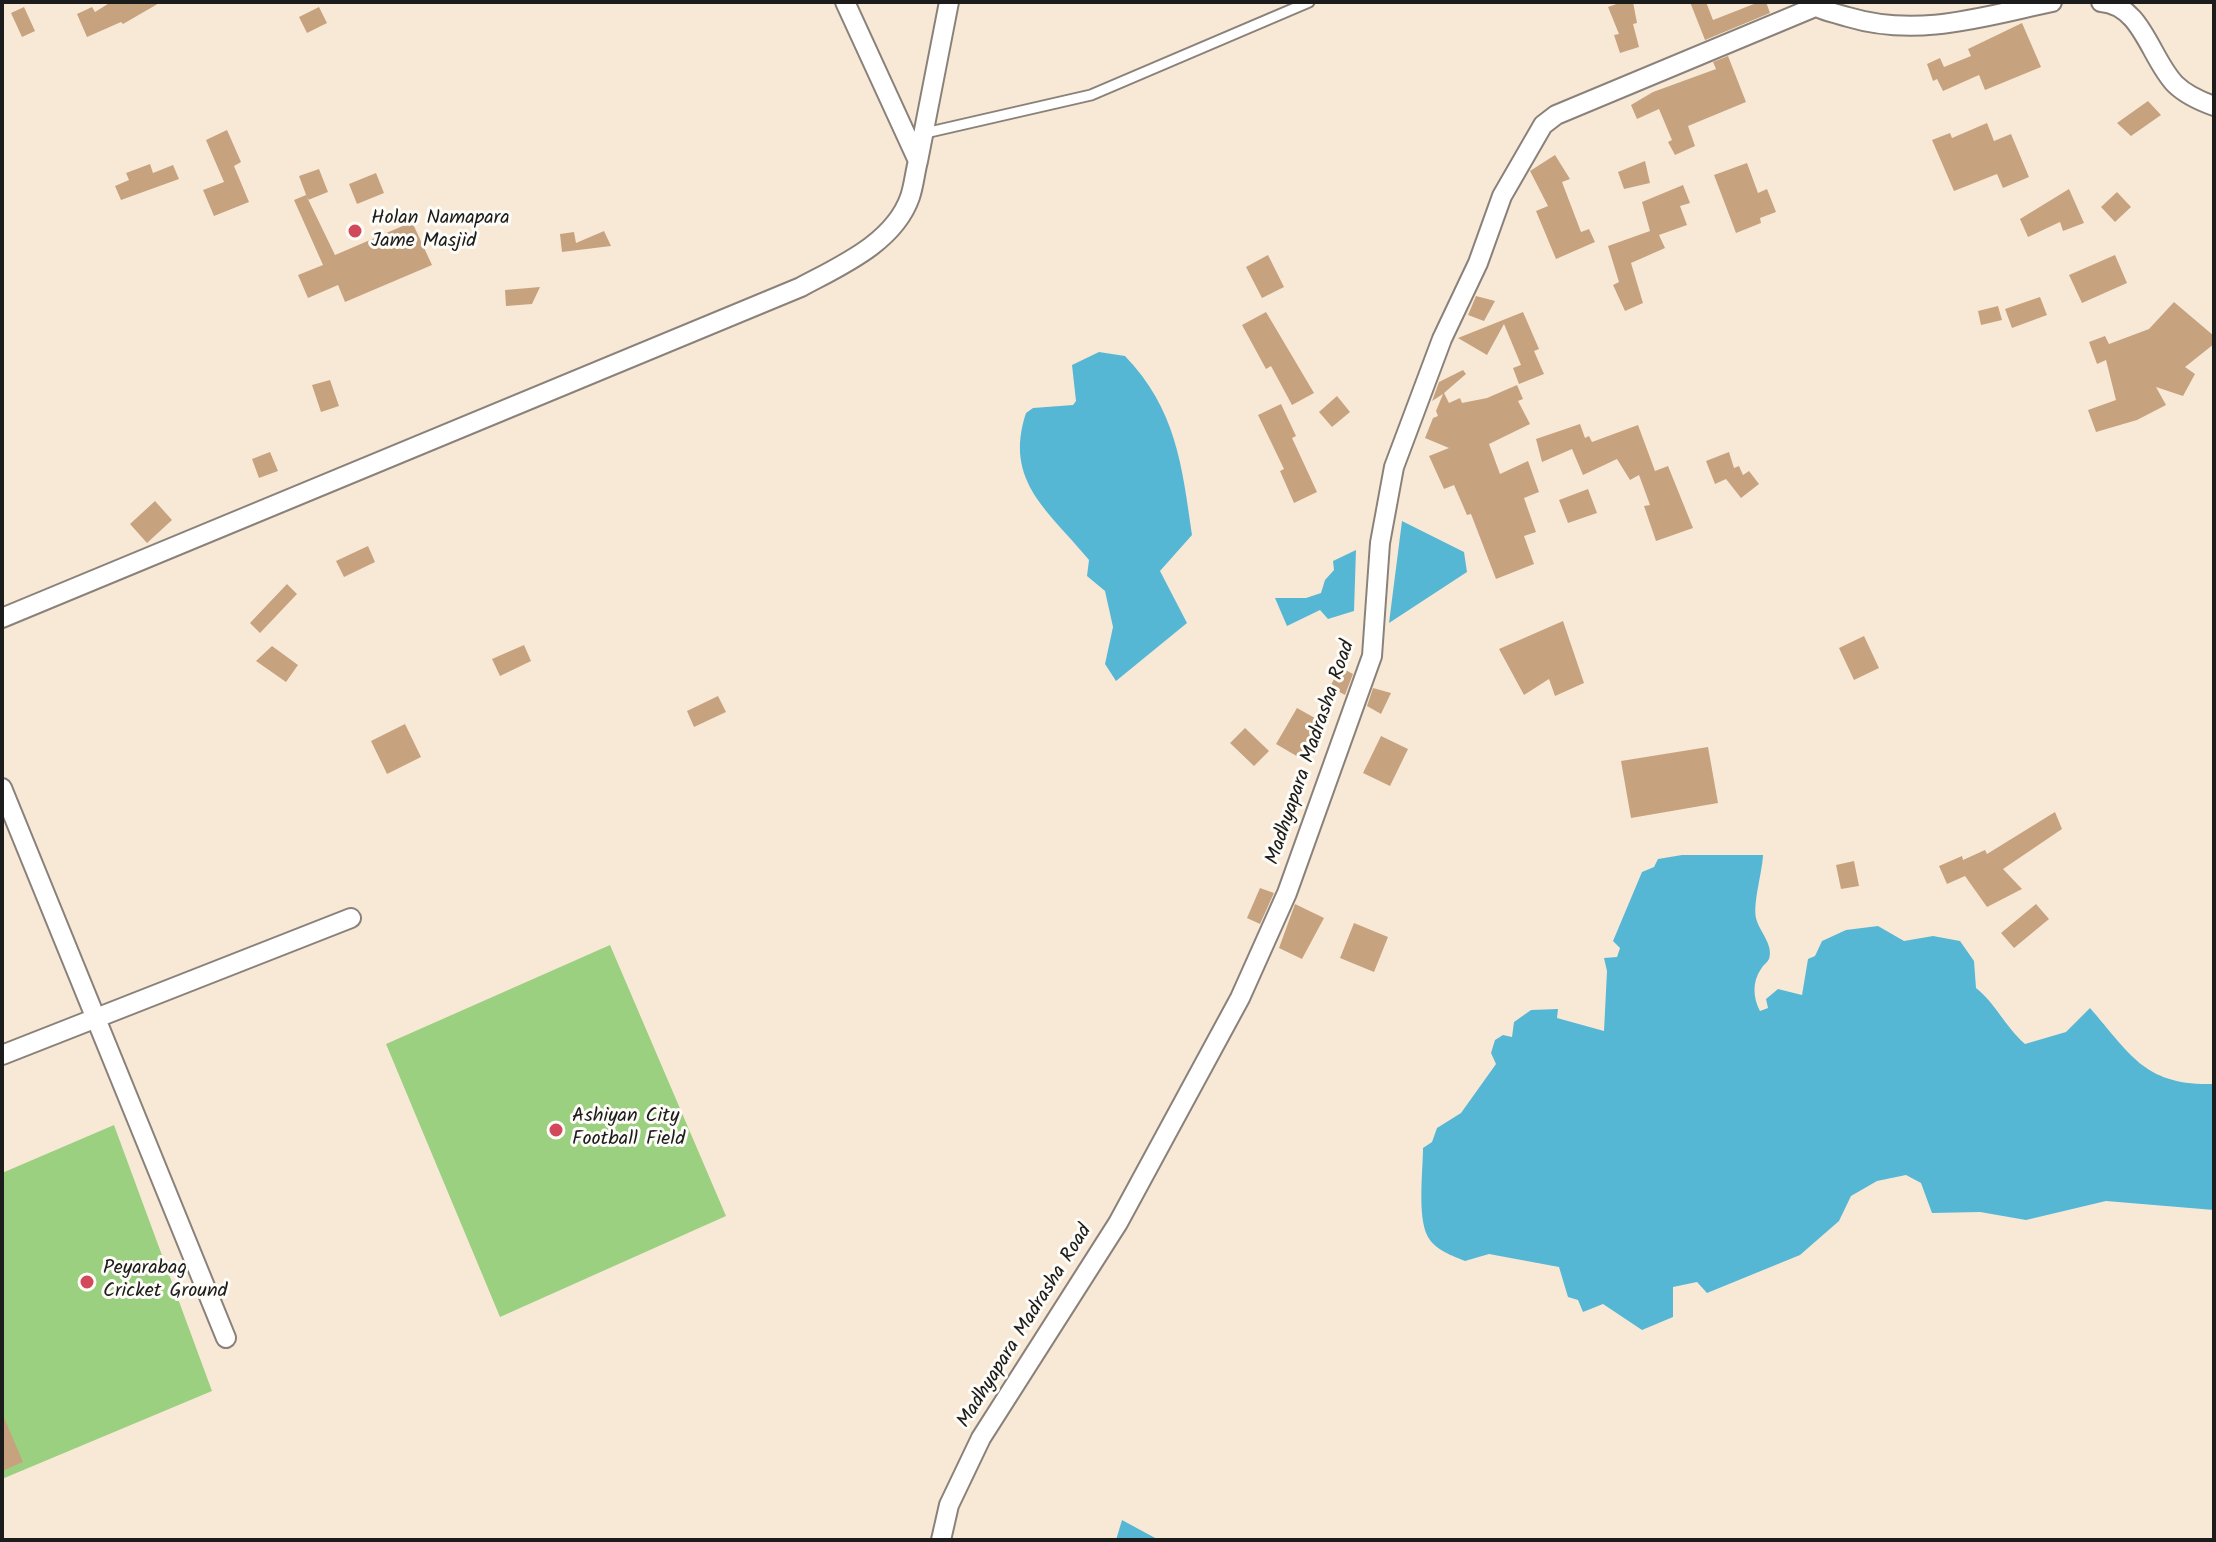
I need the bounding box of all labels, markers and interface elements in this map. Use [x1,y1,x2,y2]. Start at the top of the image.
place label: Holan Namapara Jame Masjid [371,208,510,255]
marker: Holan Namapara Jame Masjid [346,222,364,240]
street label: Madhyapara Madrasha Road [1262,638,1362,868]
place label: Ashiyan City Football Field [572,1106,685,1153]
marker: Ashiyan City Football Field [547,1121,565,1139]
street label: Madhyapara Madrasha Road [953,1221,1099,1433]
place label: Peyarabag Cricket Ground [103,1258,228,1305]
marker: Peyarabag Cricket Ground [78,1273,96,1291]

